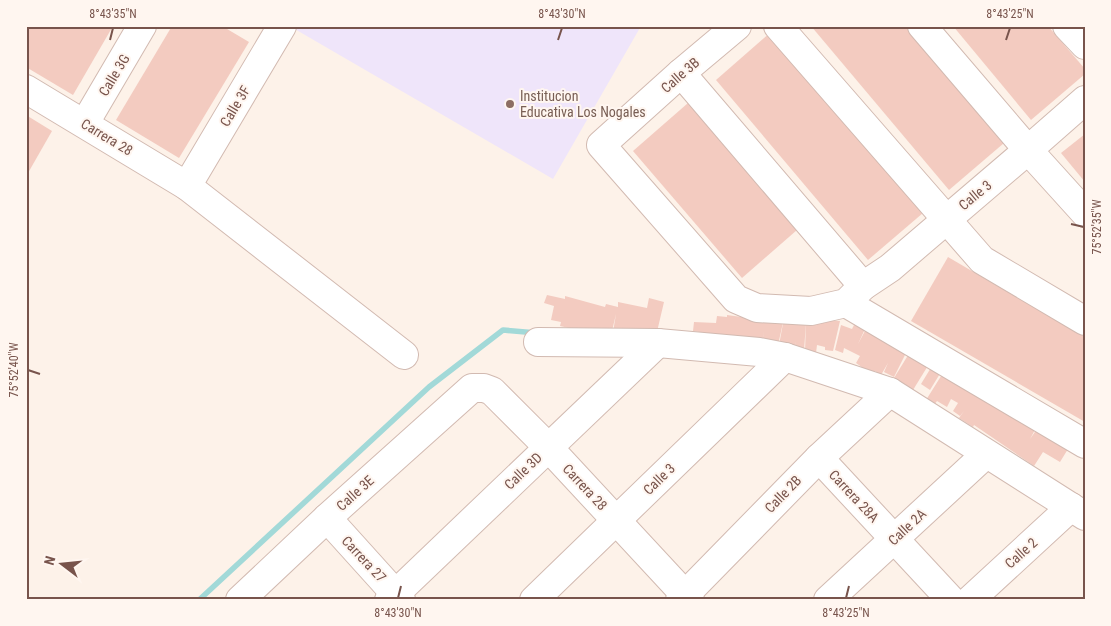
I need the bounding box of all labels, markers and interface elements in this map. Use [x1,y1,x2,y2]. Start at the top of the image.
text: 8°43'35"N [89,7,137,21]
text: 8°43'30"N [538,7,586,21]
text: 8°43'25"N [986,7,1034,21]
street label: Calle 3G [95,51,133,99]
street label: Calle 3B [658,54,702,96]
street label: Calle 3F [217,83,253,129]
place label: Institucion Educativa Los Nogales [520,88,646,120]
marker: Institucion Educativa Los Nogales [504,98,516,110]
street label: Carrera 28 [78,115,136,159]
street label: Calle 3 [955,177,995,213]
text: 75°52'35"W [1090,199,1104,255]
text: 75°52'40"W [7,342,21,398]
street label: Calle 3D [501,449,545,493]
street label: Calle 3 [640,460,678,498]
street label: Carrera 28 [560,461,610,513]
street label: Carrera 28A [826,467,882,525]
street label: Calle 3E [333,472,377,514]
street label: Calle 2B [761,472,805,516]
street label: Calle 2A [885,506,929,548]
street label: Carrera 27 [339,533,389,585]
street label: Calle 2 [1002,534,1040,572]
north arrow [38,538,88,588]
text: N [41,554,58,567]
text: 8°43'30"N [374,606,422,620]
text: 8°43'25"N [822,606,870,620]

